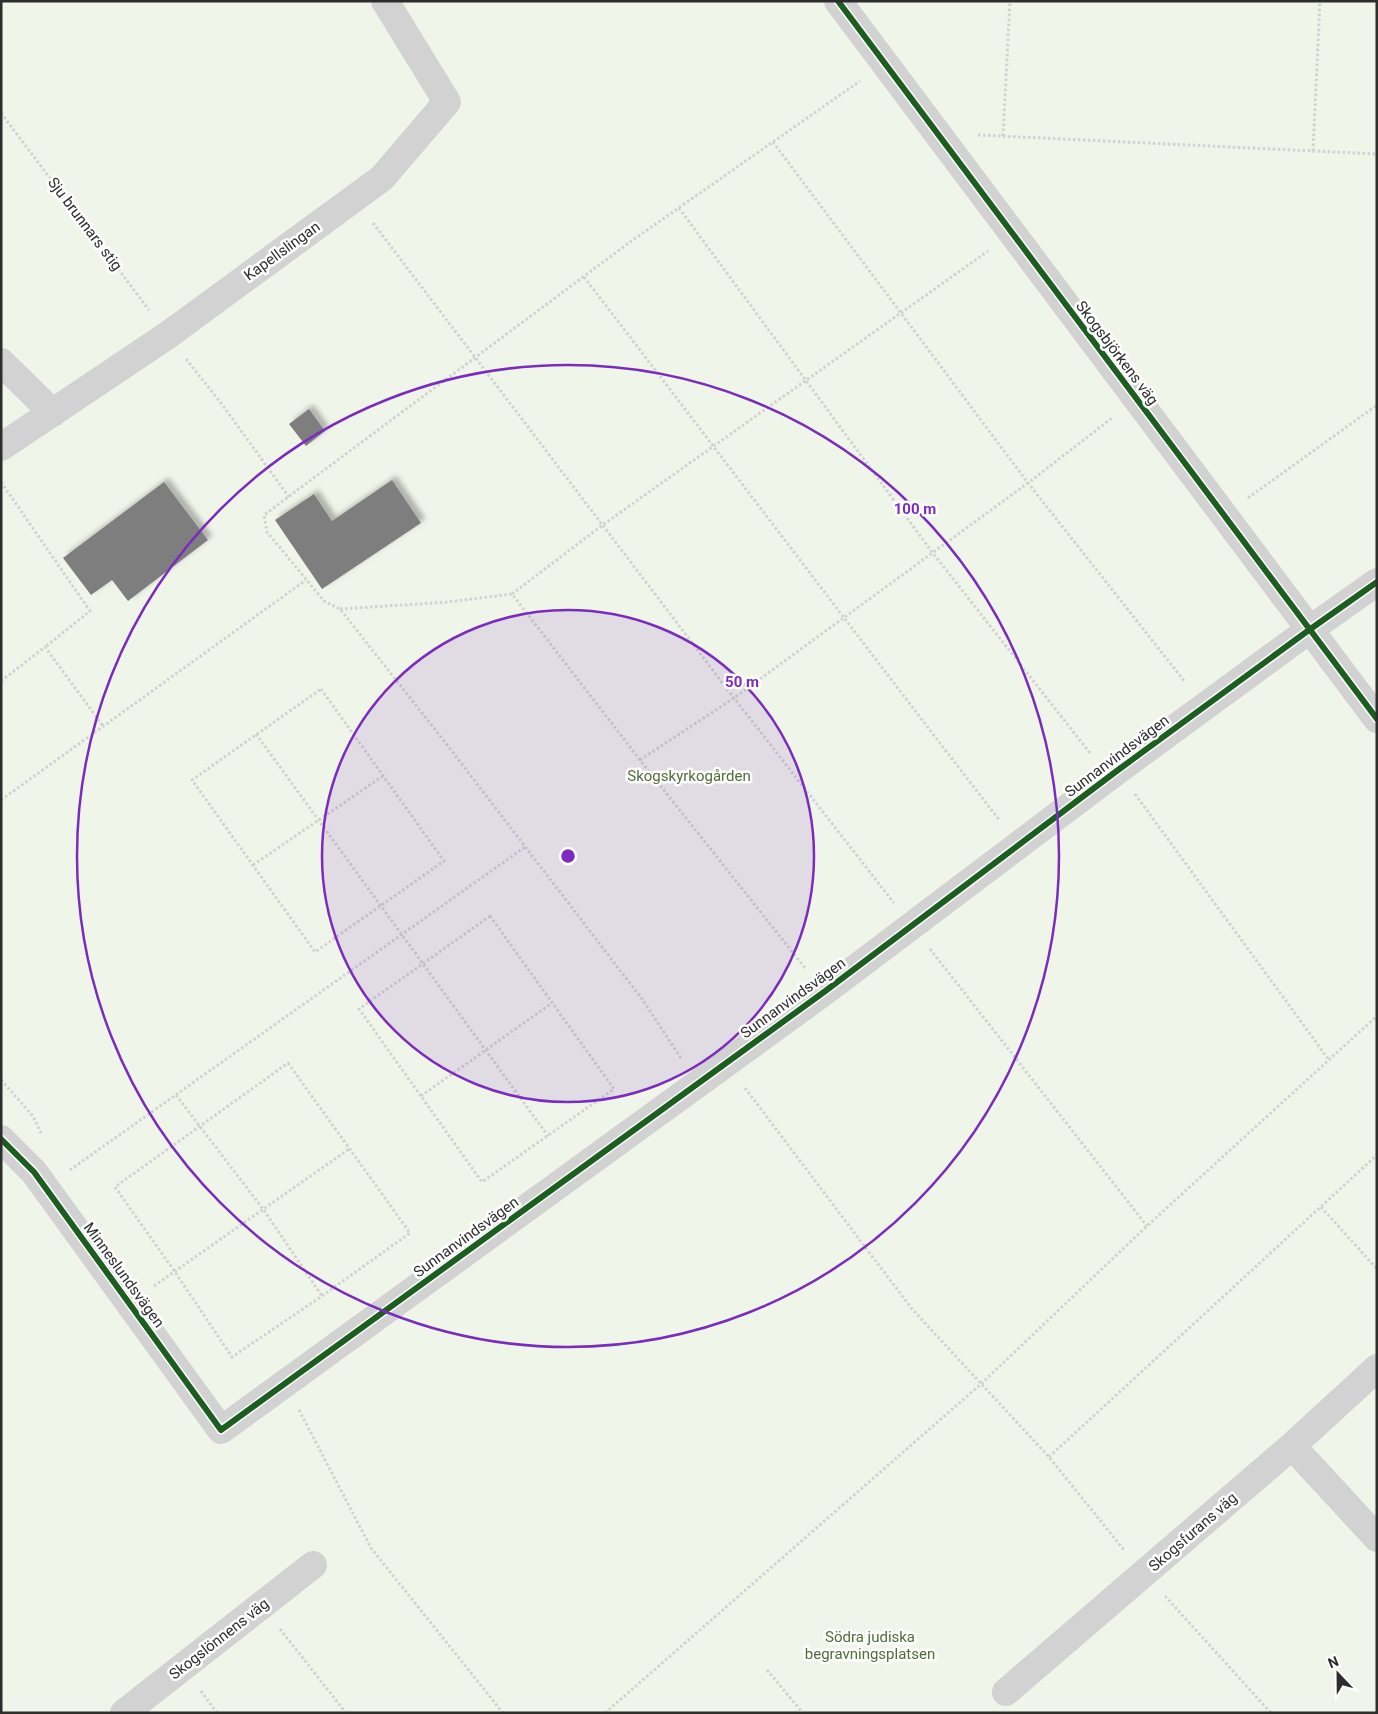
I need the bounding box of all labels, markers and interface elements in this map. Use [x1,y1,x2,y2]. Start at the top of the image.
street label: Sju brunnars stig [44,174,126,274]
street label: Kapellslingan [241,217,323,285]
street label: Skogsbjörkens väg [1072,297,1162,409]
text: 100 m [894,500,936,518]
text: 50 m [725,673,759,691]
street label: Sunnanvindsvägen [1061,711,1173,801]
park label: Skogskyrkogården [627,767,751,785]
centre of rings [559,847,577,865]
street label: Sunnanvindsvägen [737,954,849,1042]
street label: Sunnanvindsvägen [410,1193,522,1281]
street label: Minneslundsvägen [80,1219,168,1331]
street label: Skogsfurans väg [1145,1489,1241,1575]
street label: Skogslönnens väg [166,1595,272,1683]
park label: Södra judiska begravningsplatsen [805,1628,935,1663]
north arrow [1313,1649,1363,1699]
text: N [1326,1653,1341,1671]

